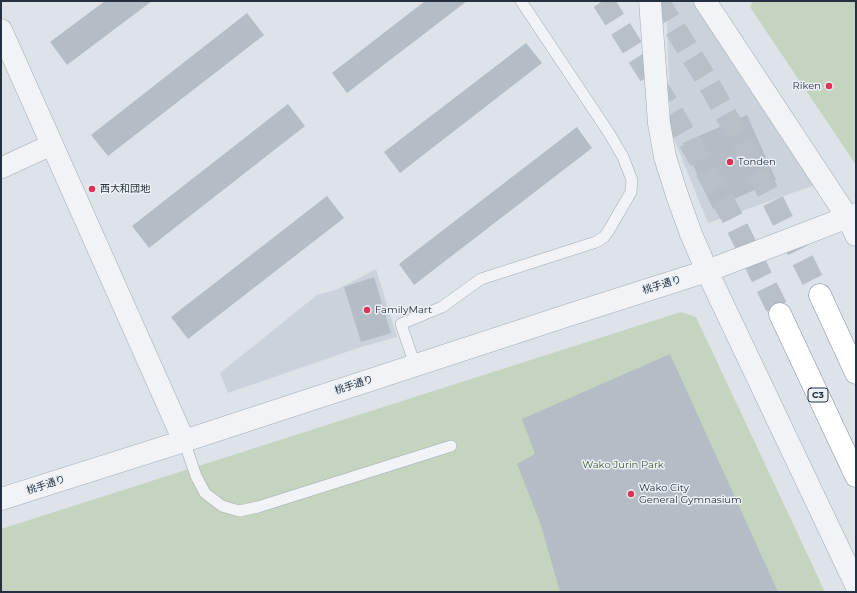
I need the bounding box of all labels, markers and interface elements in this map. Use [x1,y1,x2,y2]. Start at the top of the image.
place label: Riken [793,80,821,92]
marker: Riken [824,81,834,91]
place label: Tonden [738,156,776,168]
marker: Tonden [725,157,735,167]
place label: 西大和団地 [100,183,150,195]
marker: 西大和団地 [87,184,97,194]
street label: 桃手通り [641,273,683,297]
place label: FamilyMart [375,304,432,316]
marker: FamilyMart [362,305,372,315]
street label: 桃手通り [333,373,375,397]
road number: C3 [808,388,828,402]
park label: Wako Jurin Park [582,459,664,471]
street label: 桃手通り [25,473,67,497]
place label: Wako City General Gymnasium [639,482,742,506]
marker: Wako City General Gymnasium [626,489,636,499]

